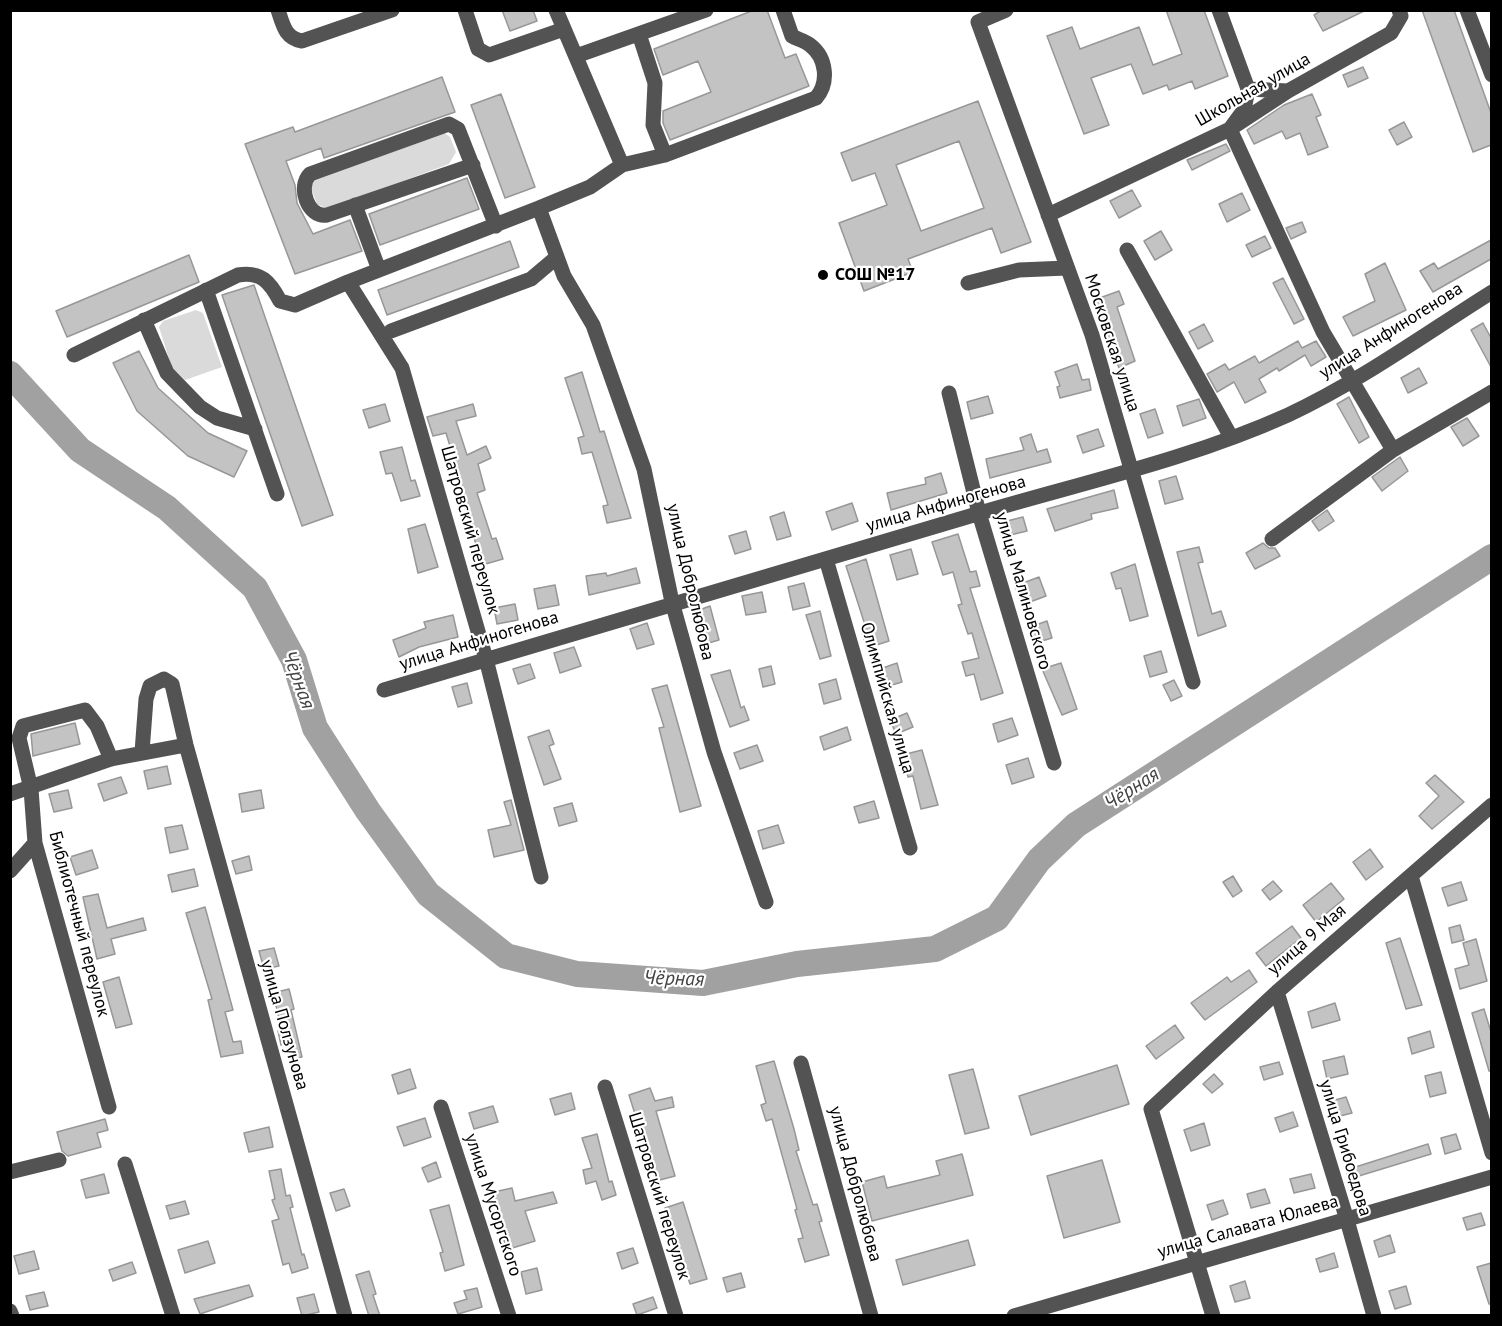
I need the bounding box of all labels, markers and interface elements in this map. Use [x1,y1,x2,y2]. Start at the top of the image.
street label: Школьная улица [1192,48,1314,132]
place label: СОШ №17 [835,264,915,286]
marker: СОШ №17 [816,268,830,282]
street label: Московская улица [1080,271,1144,415]
street label: улица Анфиногенова [1315,278,1467,384]
street label: Шатровский переулок [436,443,504,617]
street label: улица Анфиногенова [864,471,1028,537]
street label: улица Добролюбова [661,502,719,662]
street label: улица Малиновского [990,510,1056,672]
street label: улица Анфиногенова [397,607,561,675]
street label: Олимпийская улица [855,620,919,776]
water label: Чёрная [276,648,320,712]
water label: Чёрная [1100,762,1164,816]
street label: Библиотечный переулок [44,829,114,1019]
street label: улица 9 Мая [1263,900,1351,980]
street label: улица Ползунова [255,957,313,1093]
water label: Чёрная [643,966,705,992]
street label: улица Грибоедова [1314,1077,1376,1219]
street label: улица Добролюбова [824,1104,886,1264]
street label: Шатровский переулок [623,1110,695,1282]
street label: улица Мусоргского [460,1131,526,1279]
street label: улица Салавата Юлаева [1155,1191,1341,1263]

